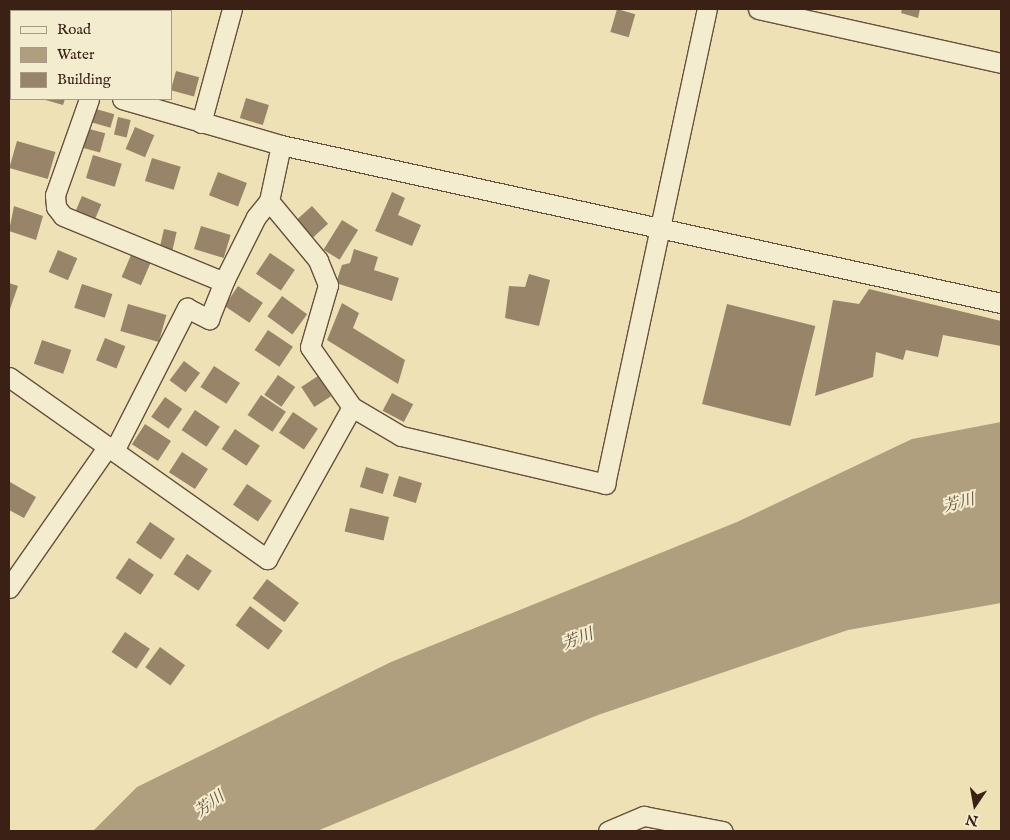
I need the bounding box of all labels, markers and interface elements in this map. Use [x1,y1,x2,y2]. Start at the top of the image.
legend [10,10,172,100]
text: Road [57,20,91,39]
text: Water [57,45,94,64]
text: Building [57,70,111,89]
water label: 芳川 [941,491,977,517]
water label: 芳川 [560,625,596,655]
north arrow [950,780,1000,830]
water label: 芳川 [191,788,229,822]
text: N [964,810,980,830]

